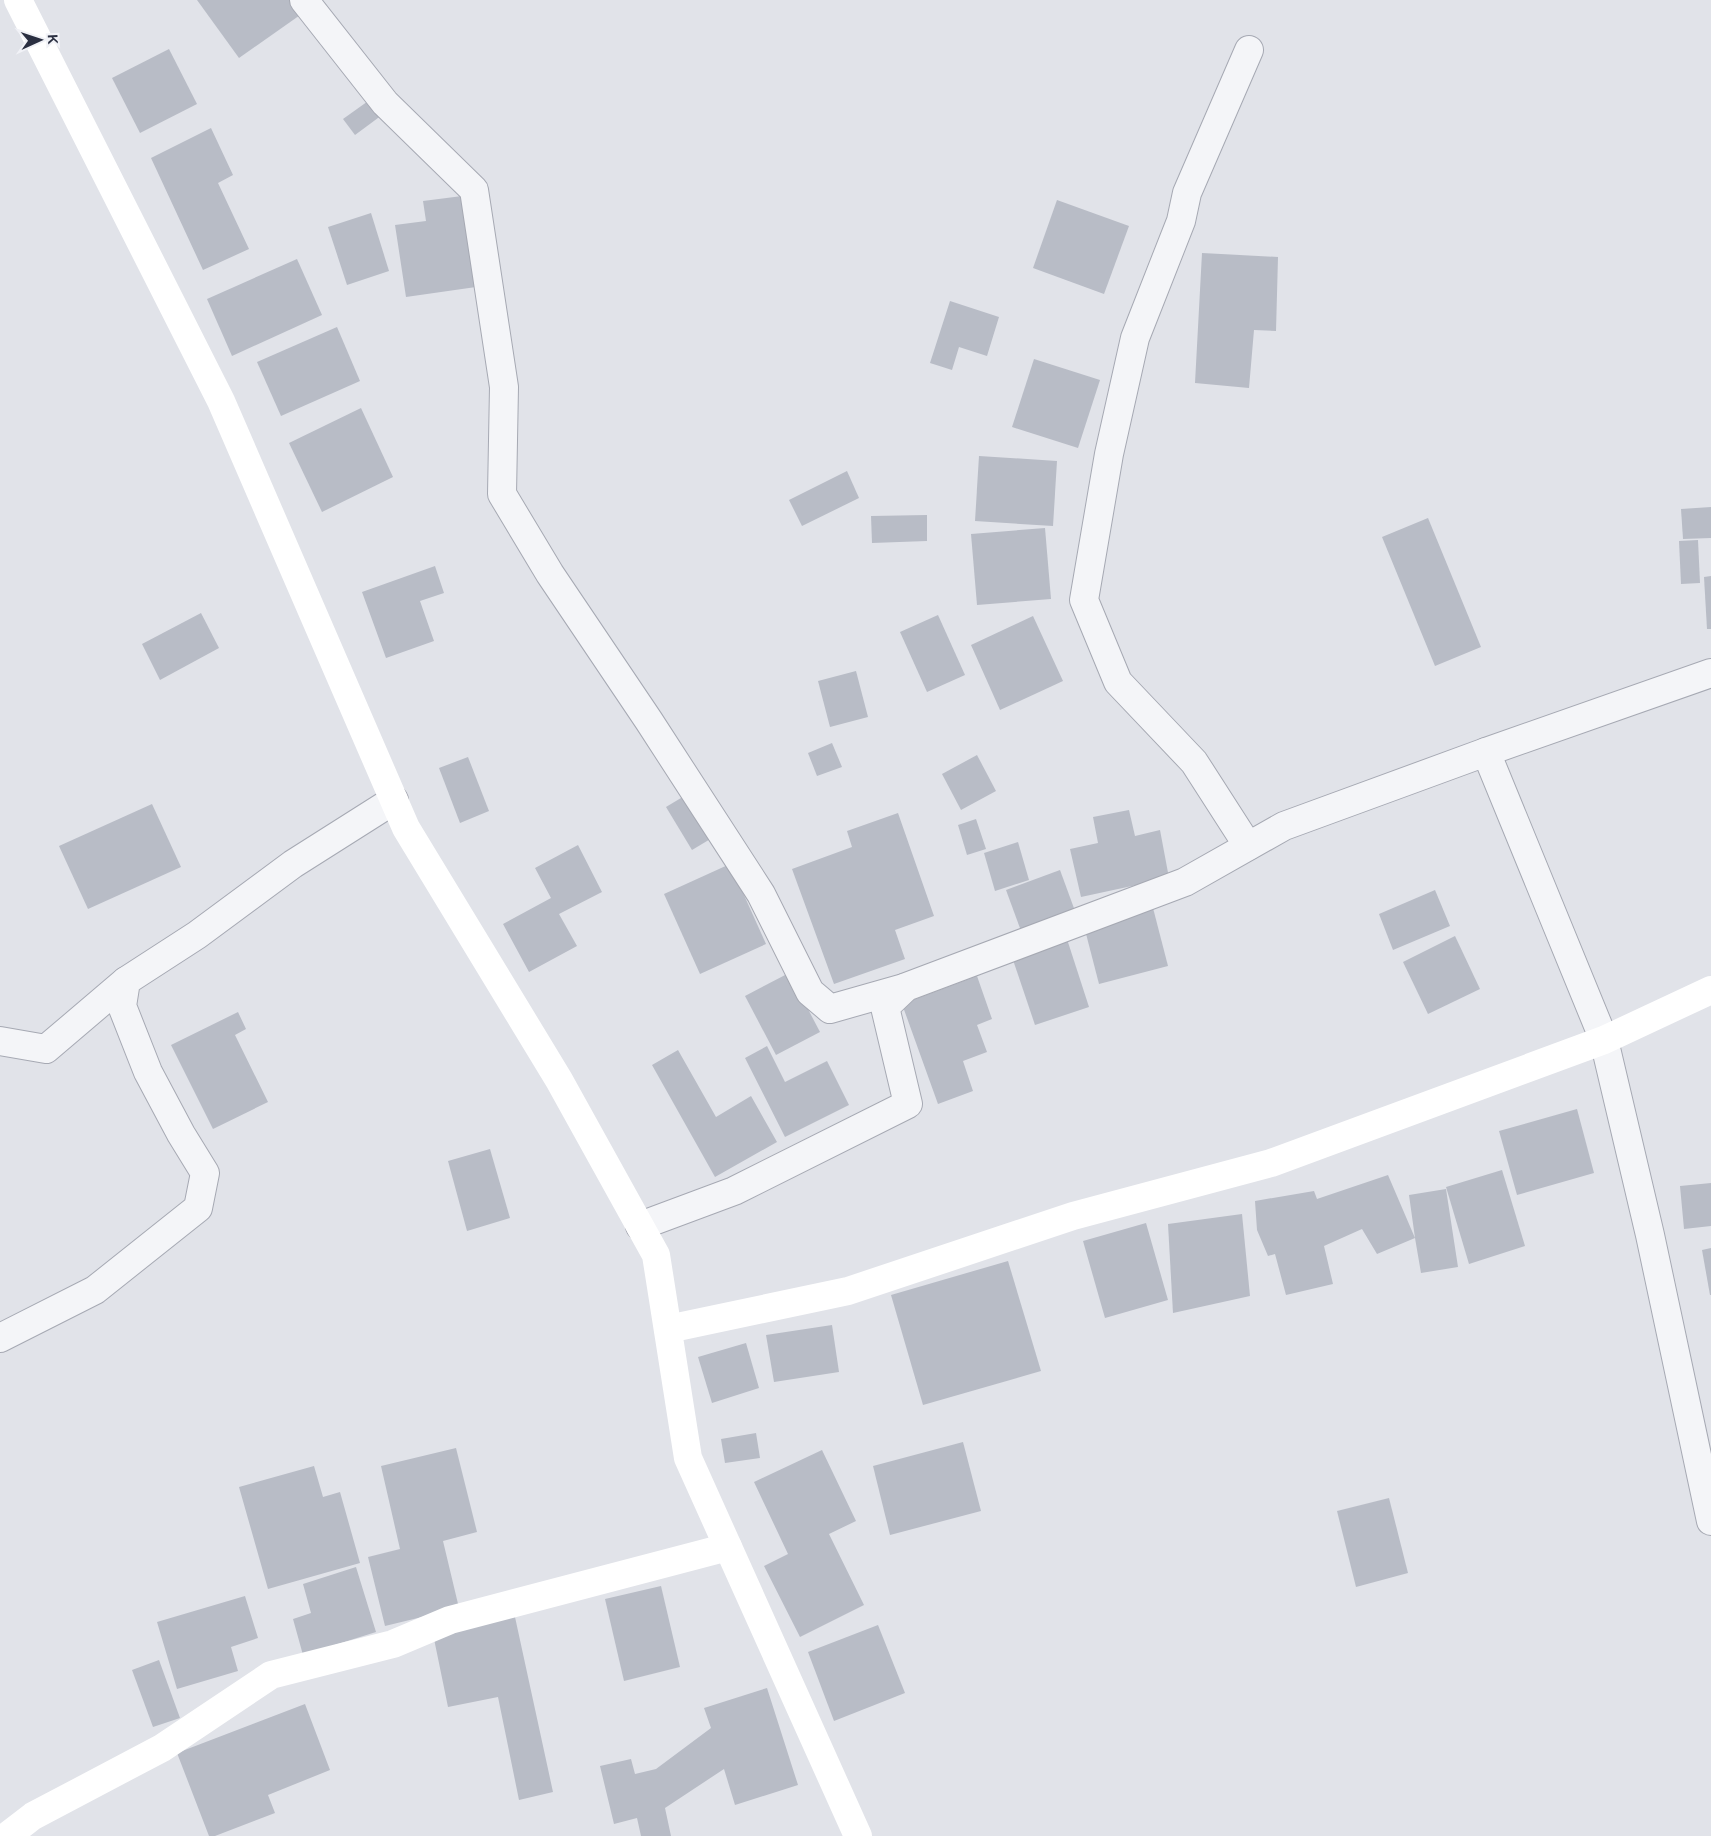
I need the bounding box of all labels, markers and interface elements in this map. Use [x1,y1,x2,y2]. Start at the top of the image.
north arrow [15,15,65,65]
text: K [45,34,61,45]

